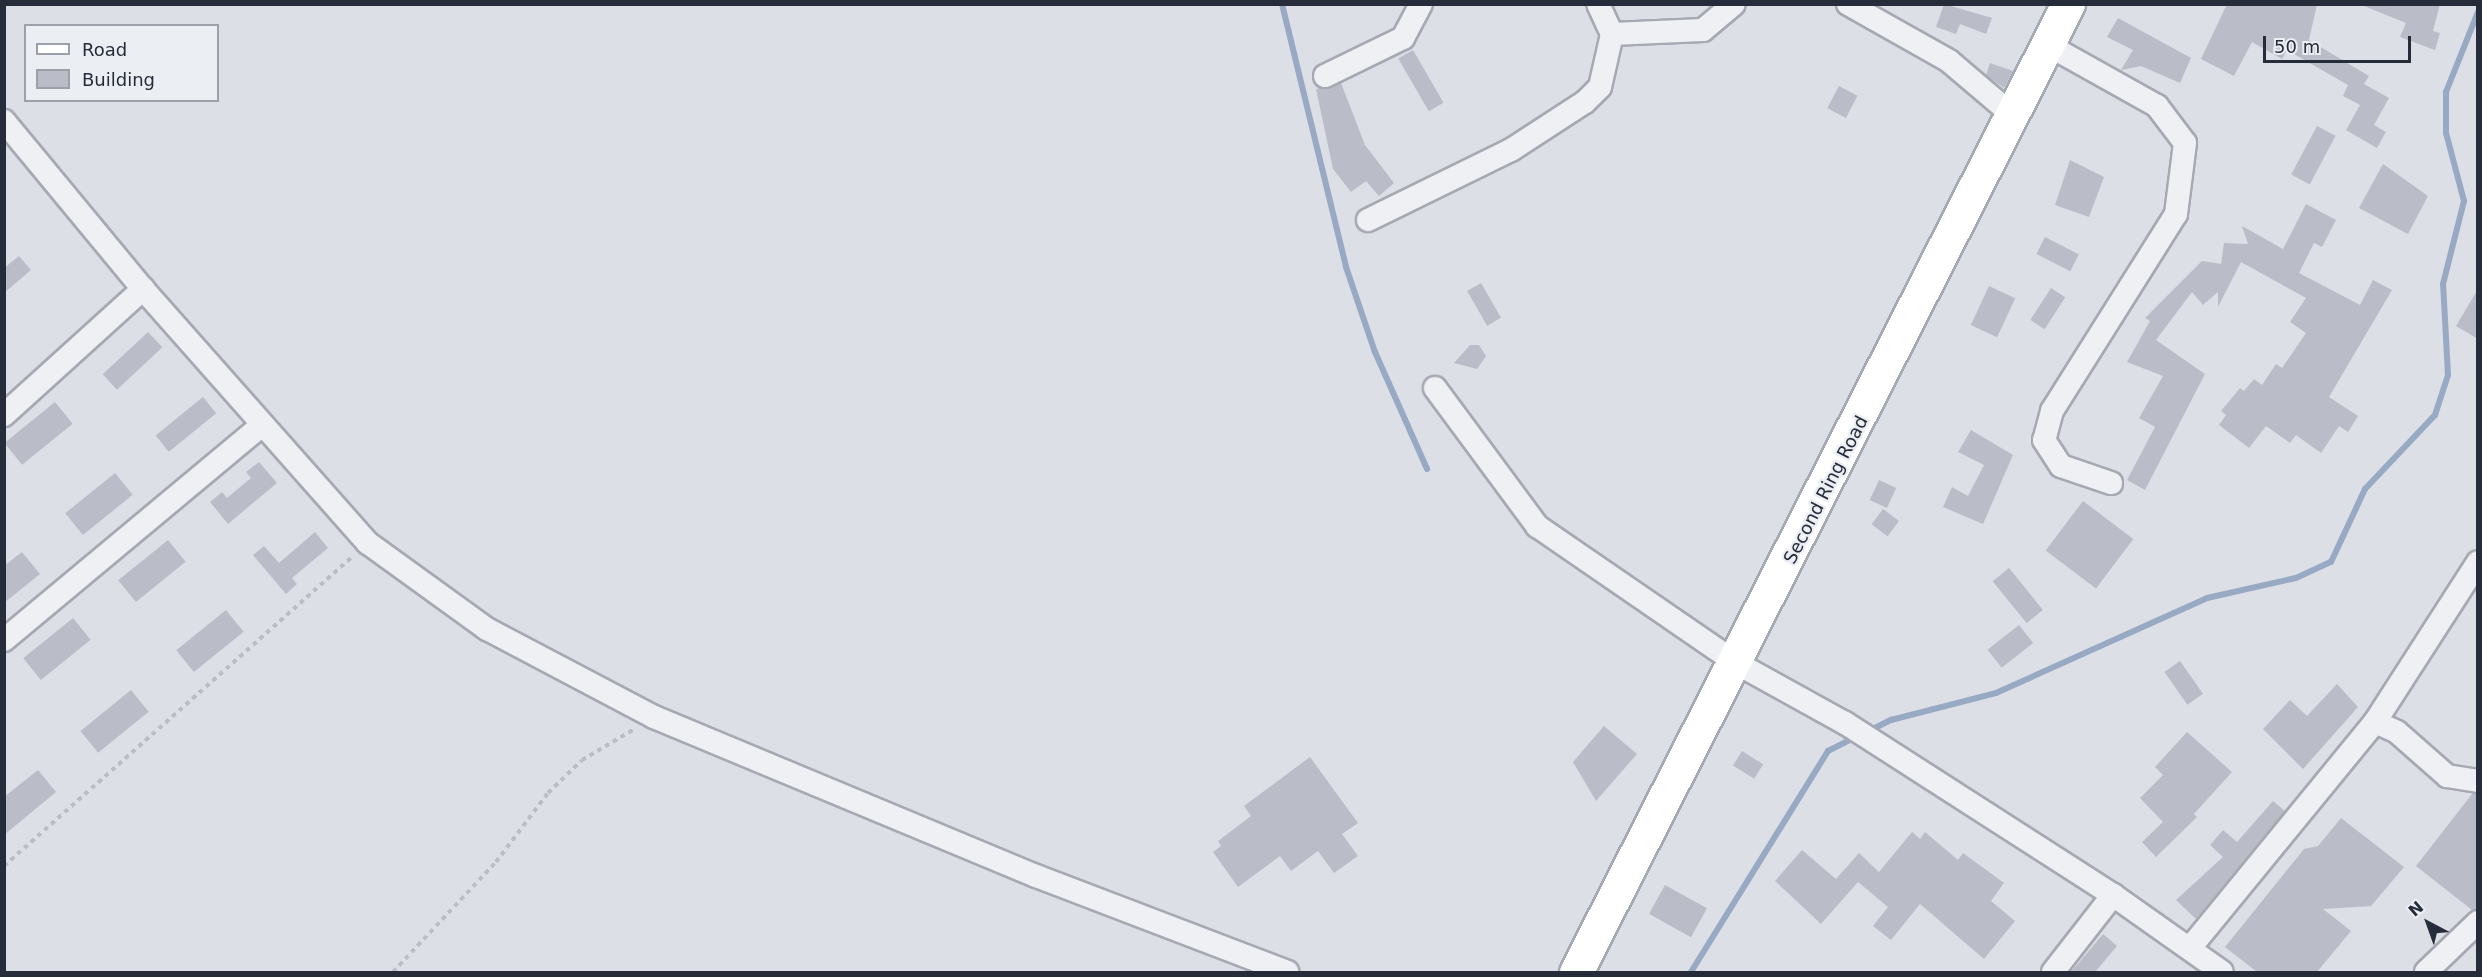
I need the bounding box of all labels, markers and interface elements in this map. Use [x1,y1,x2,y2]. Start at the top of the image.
legend [24,24,219,102]
scale bar [2266,24,2414,62]
text: 50 m [2274,36,2320,57]
text: Road [82,39,127,60]
text: Building [82,69,155,90]
street label: Second Ring Road [1779,412,1873,568]
north arrow [2398,893,2458,953]
text: N [2405,897,2427,921]

